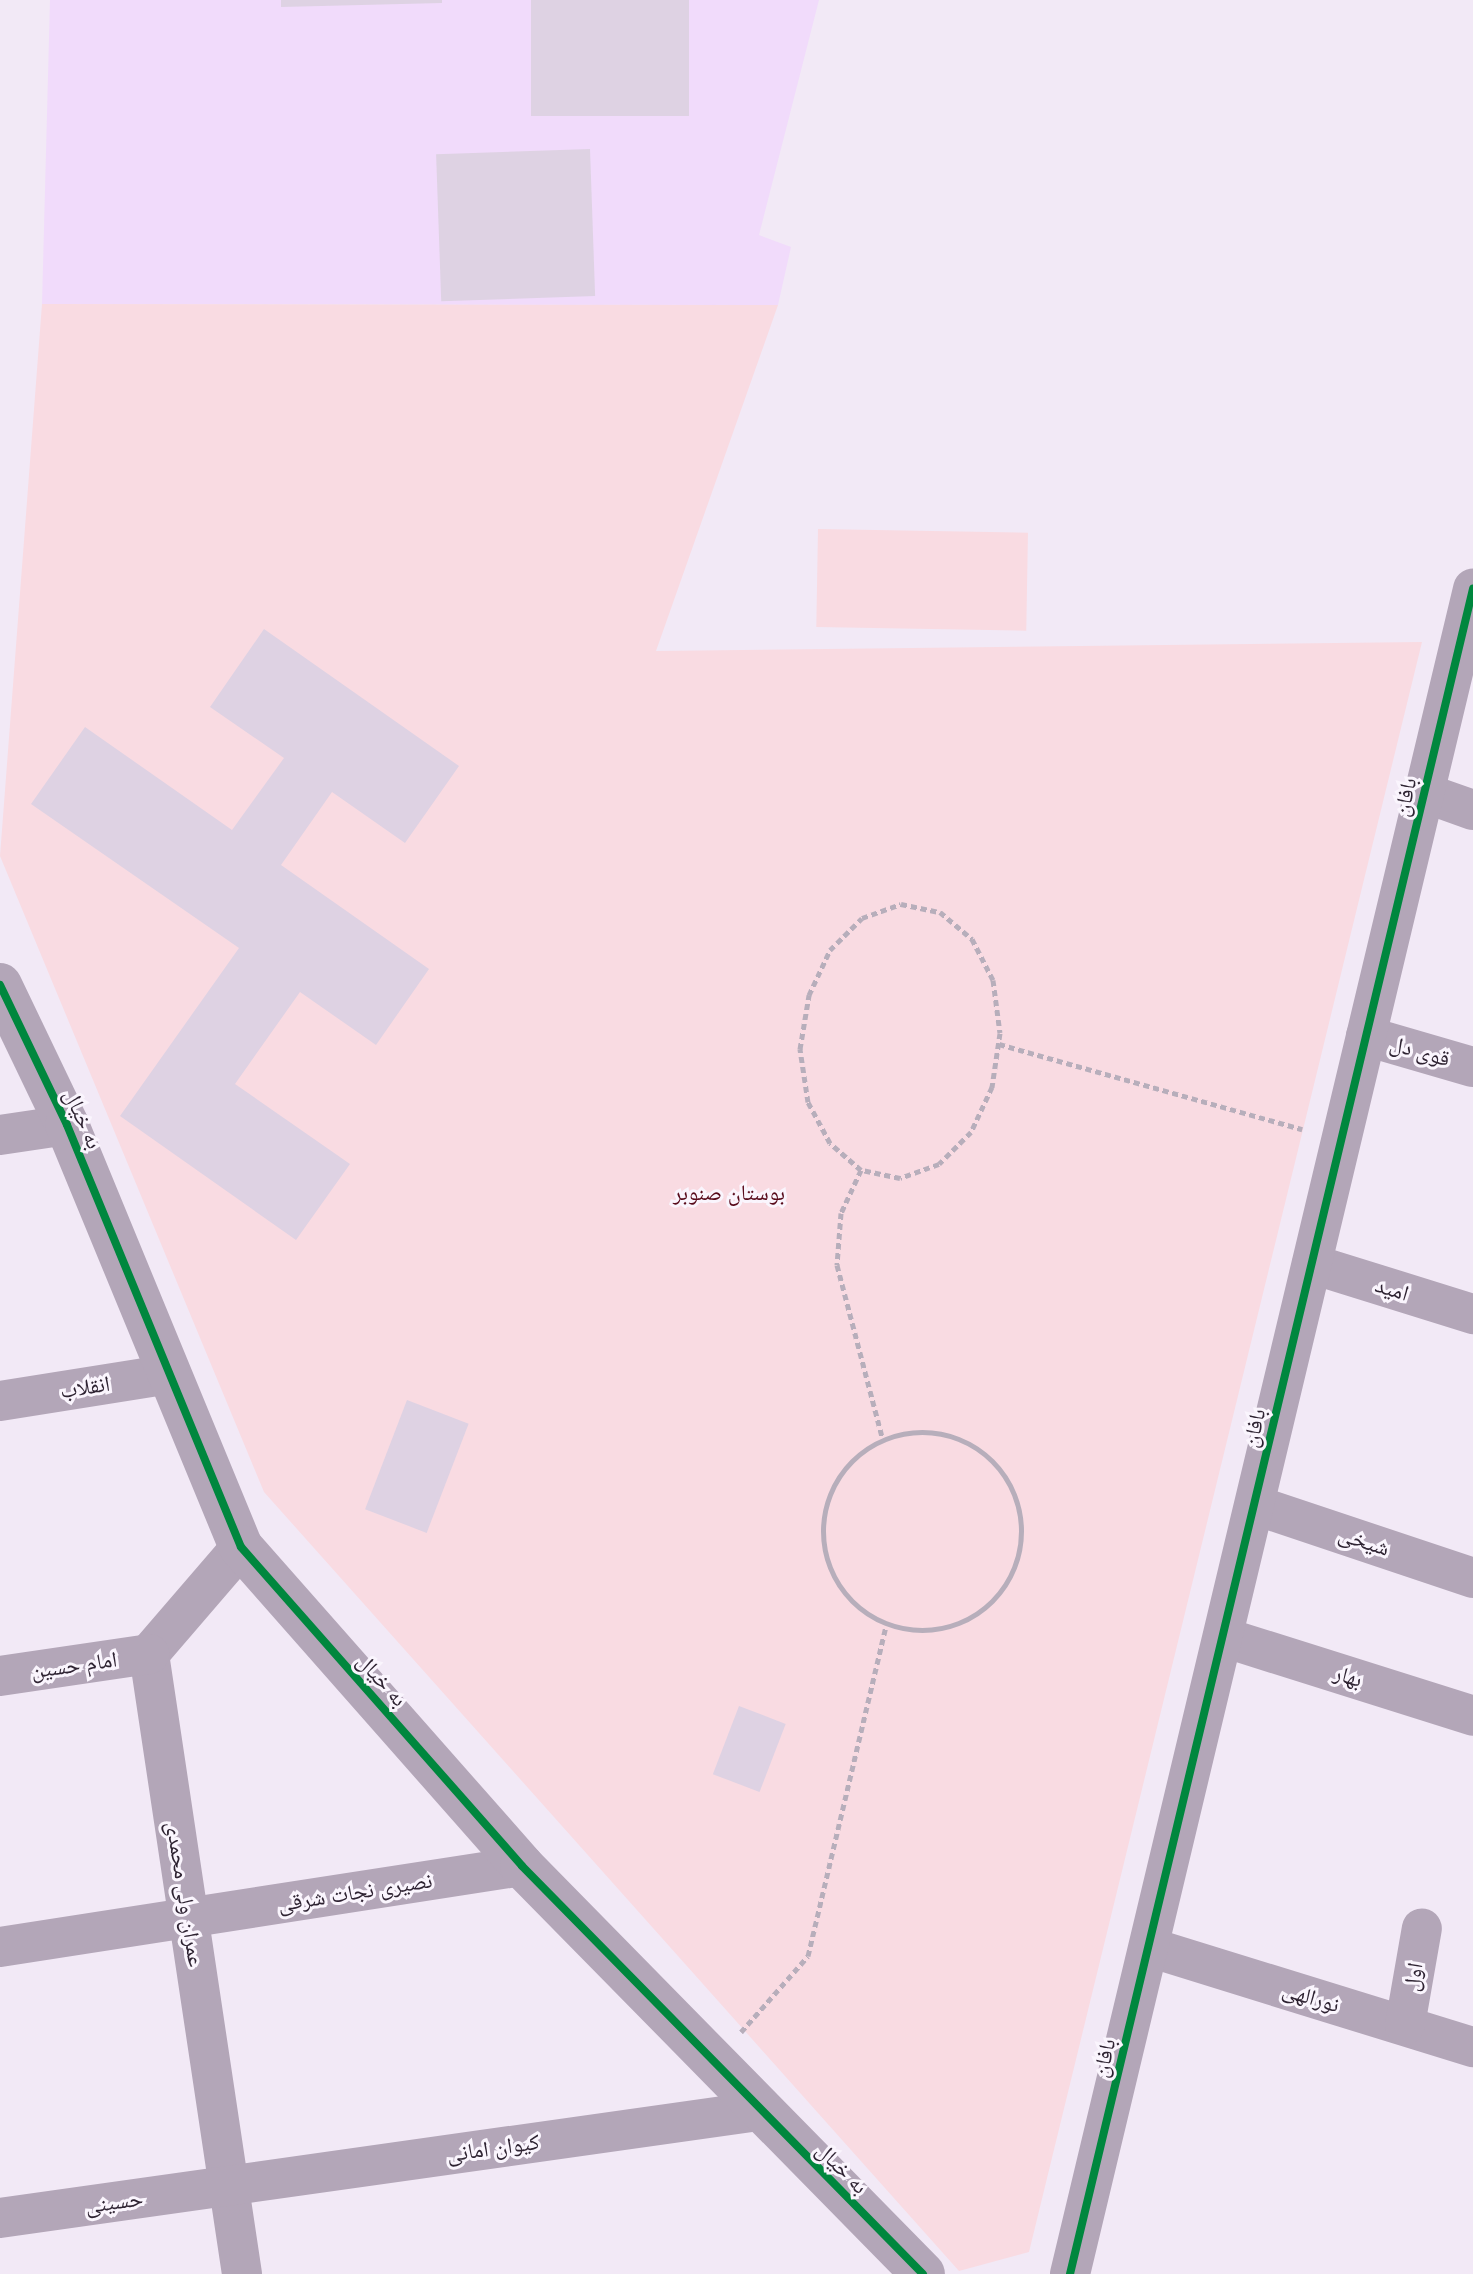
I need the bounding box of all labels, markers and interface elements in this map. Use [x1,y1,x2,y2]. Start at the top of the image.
street label: بافان [1388,775,1422,819]
street label: قوی دل [1387,1030,1453,1072]
street label: به خیال [58,1085,108,1153]
park label: بوستان صنوبر [673,1180,785,1206]
street label: امید [1372,1271,1412,1307]
street label: انقلاب [58,1370,112,1404]
street label: بافان [1237,1406,1271,1450]
street label: شیخی [1335,1520,1393,1562]
street label: امام حسین [29,1646,119,1684]
street label: به خیال [351,1648,413,1712]
street label: بهار [1331,1659,1365,1693]
street label: عمران ولی محمدی [160,1819,210,1969]
street label: نصیری نجات شرقی [276,1867,434,1917]
street label: اول [1398,1961,1428,1993]
street label: نورالهی [1279,1976,1343,2018]
street label: بافان [1087,2036,1121,2080]
street label: کیوان امانی [445,2128,541,2168]
street label: به خیال [811,2137,873,2199]
street label: حسینی [83,2185,145,2219]

